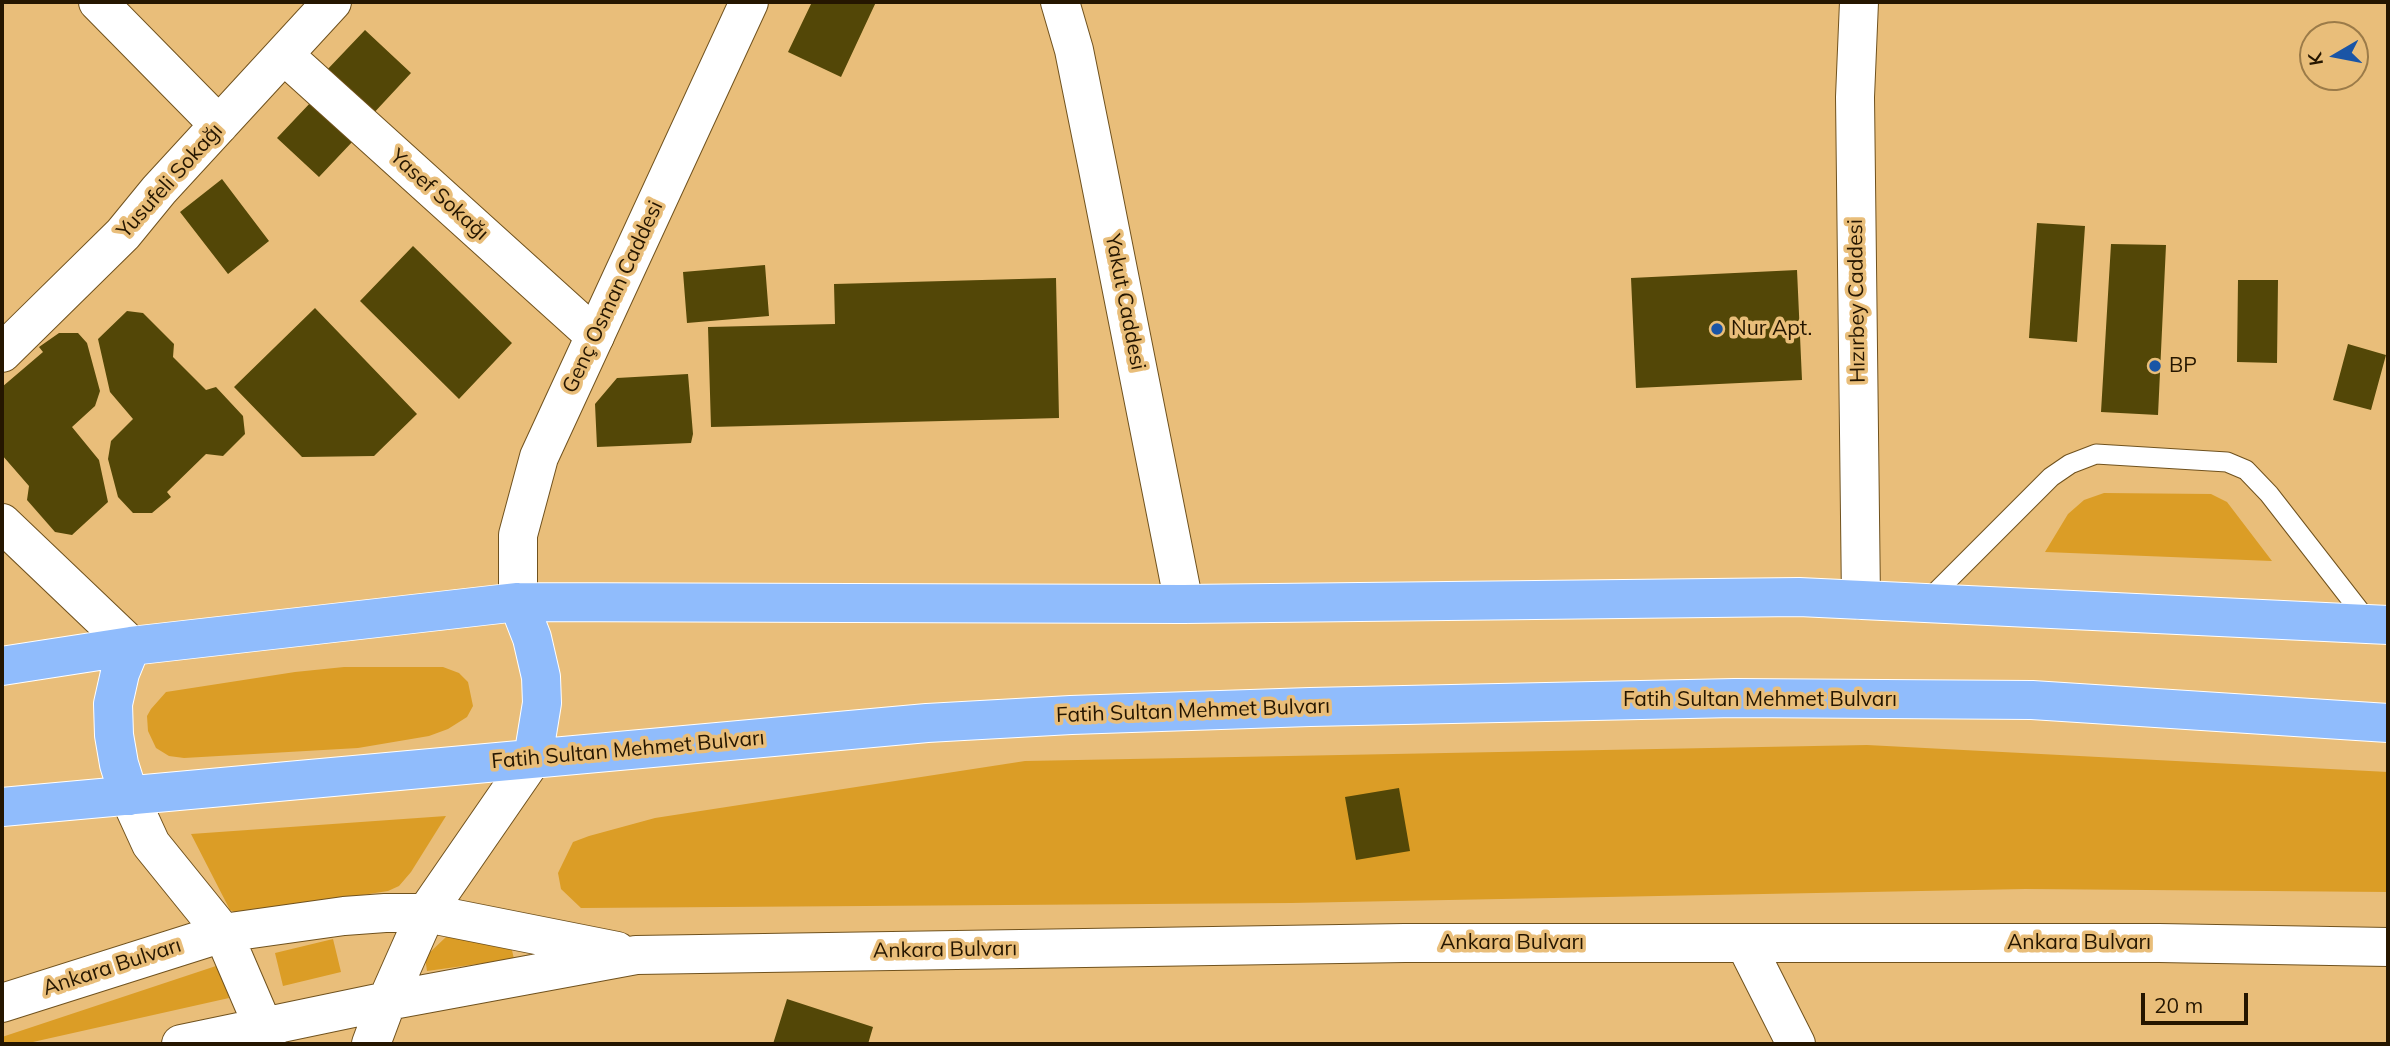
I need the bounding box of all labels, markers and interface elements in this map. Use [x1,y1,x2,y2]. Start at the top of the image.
north arrow [2299,21,2369,91]
text: K [2302,51,2328,68]
street label: Yusufeli Sokağı [112,118,228,244]
street label: Yasef Sokağı [384,144,494,246]
street label: Genç Osman Caddesi [557,197,669,397]
street label: Hızırbey Caddesi [1843,219,1871,383]
street label: Yakut Caddesi [1099,232,1151,372]
place label: Nur Apt. [1731,316,1812,342]
marker: Nur Apt. [1709,321,1725,337]
place label: BP [2169,353,2197,379]
marker: BP [2147,358,2163,374]
street label: Fatih Sultan Mehmet Bulvarı [1623,687,1897,713]
street label: Fatih Sultan Mehmet Bulvarı [1056,694,1330,728]
street label: Fatih Sultan Mehmet Bulvarı [490,726,766,774]
street label: Ankara Bulvarı [1440,930,1584,956]
street label: Ankara Bulvarı [2007,930,2151,956]
street label: Ankara Bulvarı [40,933,184,1001]
street label: Ankara Bulvarı [873,936,1017,964]
scale bar [2145,979,2252,1023]
text: 20 m [2154,992,2203,1018]

